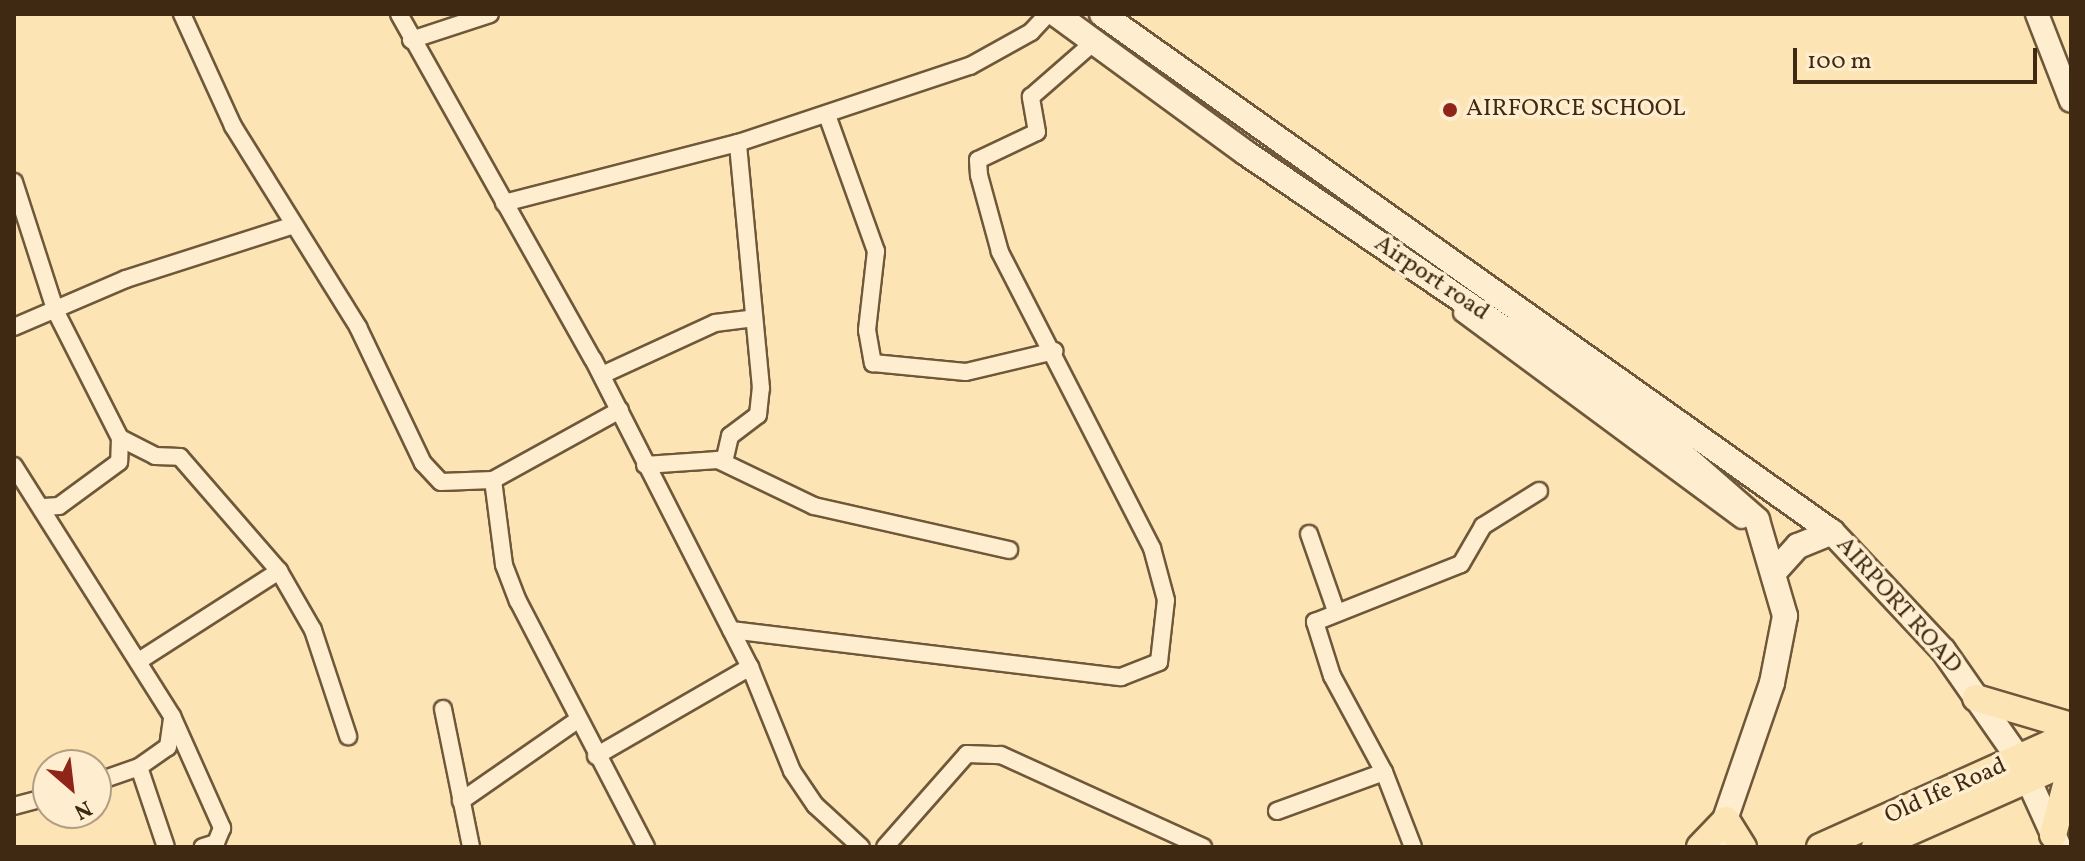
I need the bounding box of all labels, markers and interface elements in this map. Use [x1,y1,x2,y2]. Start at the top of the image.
scale bar [1797,32,2041,82]
text: 100 m [1807,45,1872,79]
place label: AIRFORCE SCHOOL [1466,96,1686,124]
marker: AIRFORCE SCHOOL [1441,101,1459,119]
street label: Airport road [1368,230,1494,328]
street label: AIRPORT ROAD [1829,531,1967,681]
north arrow [32,749,112,829]
street label: Old Ife Road [1881,752,2011,832]
text: N [68,791,97,826]

